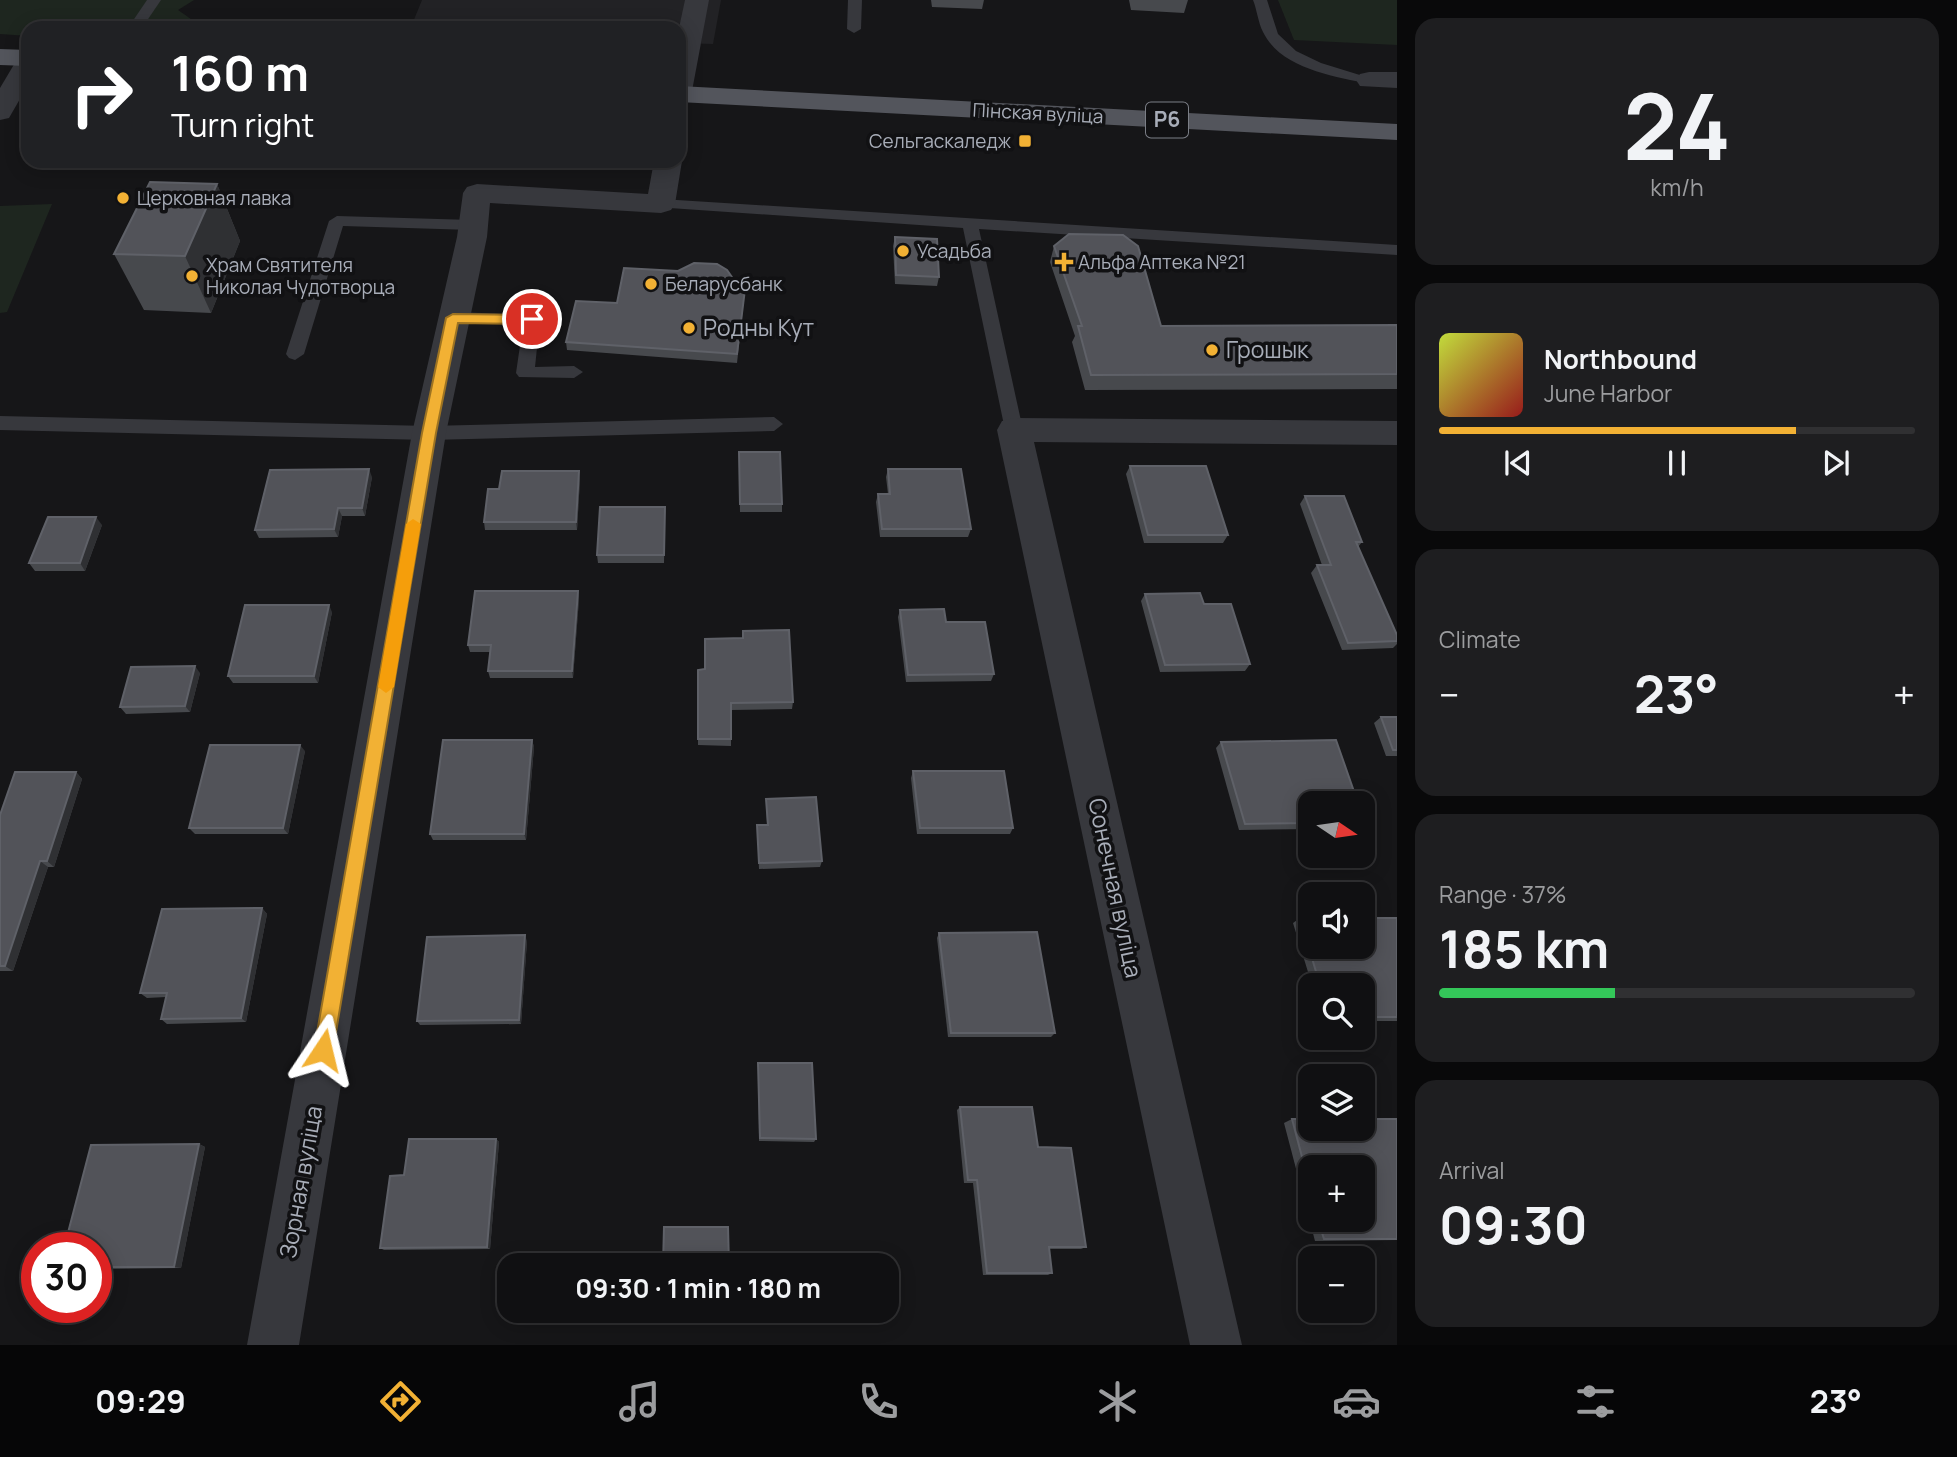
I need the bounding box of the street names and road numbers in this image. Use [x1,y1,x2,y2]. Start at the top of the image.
street label: Пінская вуліца [972,97,1104,129]
road number: Р6 [1146,102,1188,138]
street label: Сонечная вуліца [1081,795,1151,981]
street label: Зорная вуліца [271,1103,329,1261]

